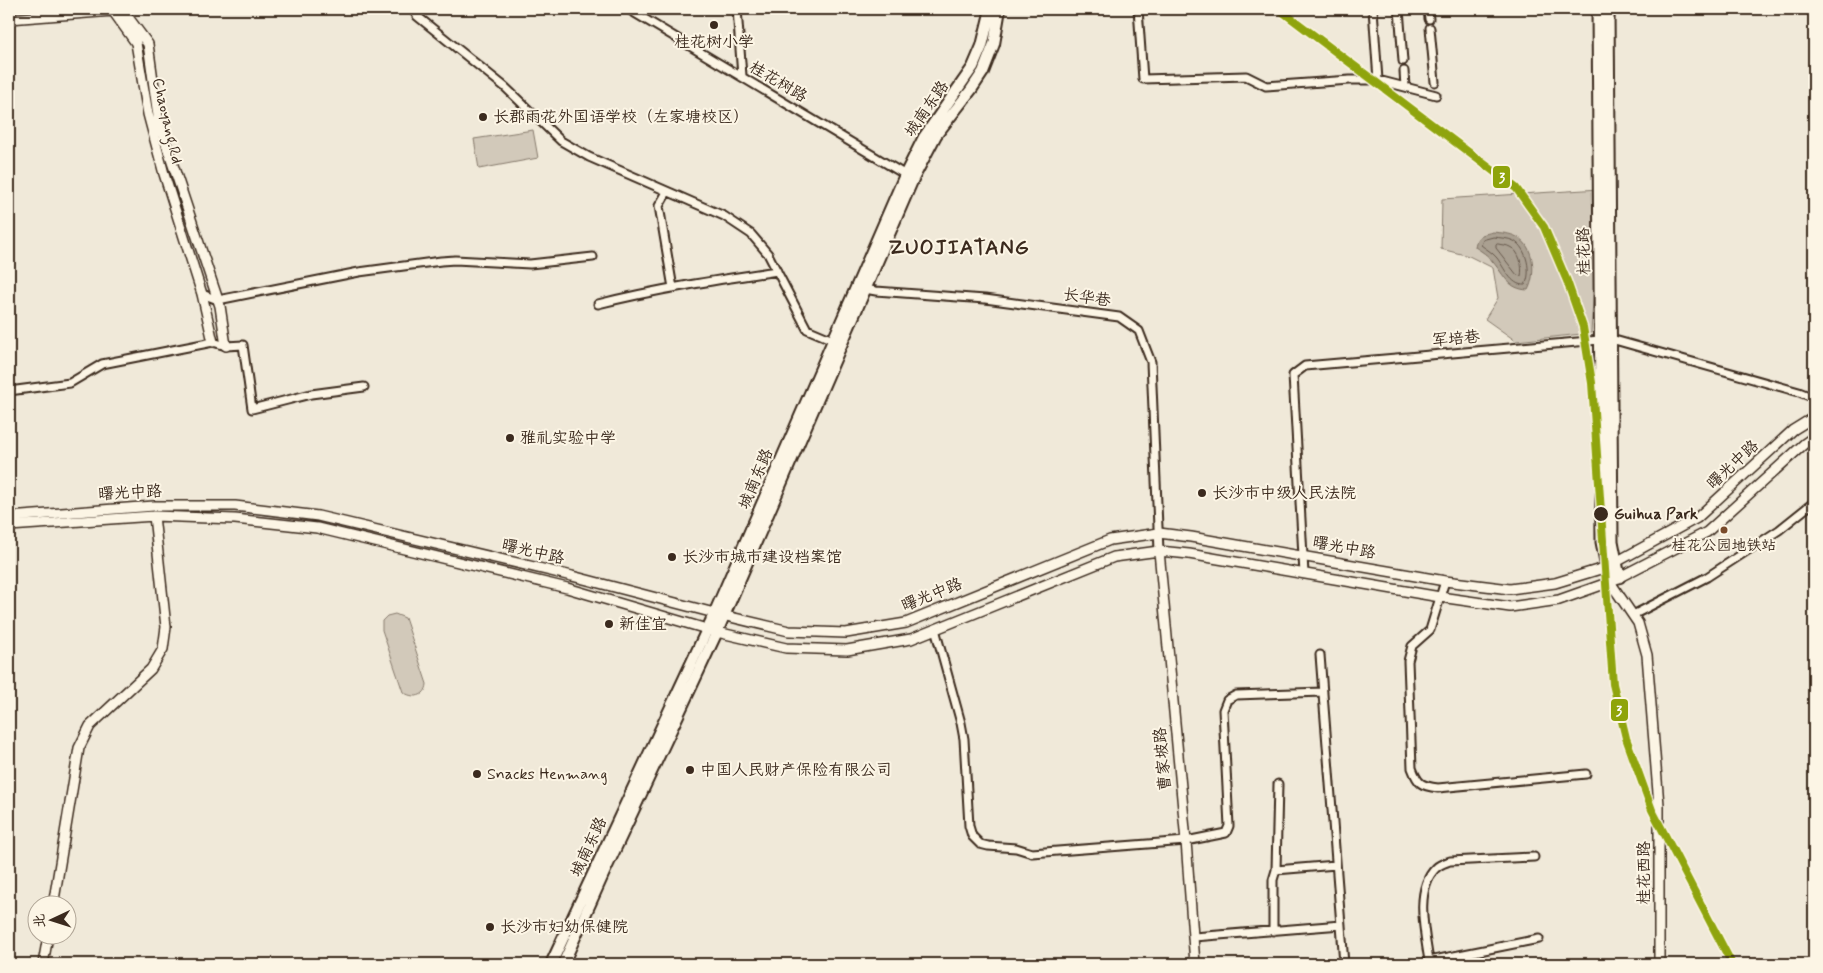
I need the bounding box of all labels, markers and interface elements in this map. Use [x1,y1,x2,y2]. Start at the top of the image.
marker: 桂花树小学 [708,19,720,31]
place label: 桂花树小学 [674,32,754,53]
street label: 桂花树路 [745,57,811,107]
street label: Chaoyang.Rd [146,76,187,166]
street label: 城南东路 [900,77,954,141]
place label: 长郡雨花外国语学校（左家塘校区） [493,107,749,128]
marker: 长郡雨花外国语学校（左家塘校区） [477,111,489,123]
line badge: 3 [1492,165,1511,189]
text: 3 [1499,169,1506,187]
street label: 桂花路 [1573,227,1595,275]
district label: ZUOJIATANG [888,234,1030,262]
street label: 长华巷 [1062,284,1112,312]
street label: 军培巷 [1431,326,1481,352]
place label: 雅礼实验中学 [520,428,616,449]
marker: 雅礼实验中学 [504,432,516,444]
street label: 曙光中路 [1702,435,1764,495]
street label: 城南东路 [734,445,778,513]
street label: 曙光中路 [97,481,163,505]
place label: 长沙市中级人民法院 [1212,483,1356,504]
marker: 长沙市中级人民法院 [1196,487,1208,499]
place label: Guihua Park [1614,504,1698,525]
marker: Guihua Park [1592,505,1610,523]
marker: 桂花公园地铁站 [1719,525,1729,535]
street label: 曙光中路 [1311,532,1377,564]
street label: 曙光中路 [499,535,567,569]
place label: 桂花公园地铁站 [1671,536,1777,556]
place label: 长沙市城市建设档案馆 [682,547,842,568]
marker: 长沙市城市建设档案馆 [666,551,678,563]
street label: 曙光中路 [898,573,966,617]
place label: 新佳宜 [619,614,667,635]
marker: 新佳宜 [603,618,615,630]
line badge: 3 [1610,698,1629,722]
text: 3 [1616,702,1623,720]
street label: 曹家坡路 [1150,726,1176,792]
place label: 中国人民财产保险有限公司 [700,760,892,781]
place label: Snacks Henmang [487,764,608,785]
marker: 中国人民财产保险有限公司 [684,764,696,776]
marker: Snacks Henmang [471,768,483,780]
street label: 城南东路 [566,814,612,880]
street label: 桂花西路 [1634,841,1655,905]
north arrow [28,896,78,946]
text: 北 [31,913,49,928]
place label: 长沙市妇幼保健院 [500,917,628,938]
marker: 长沙市妇幼保健院 [484,921,496,933]

